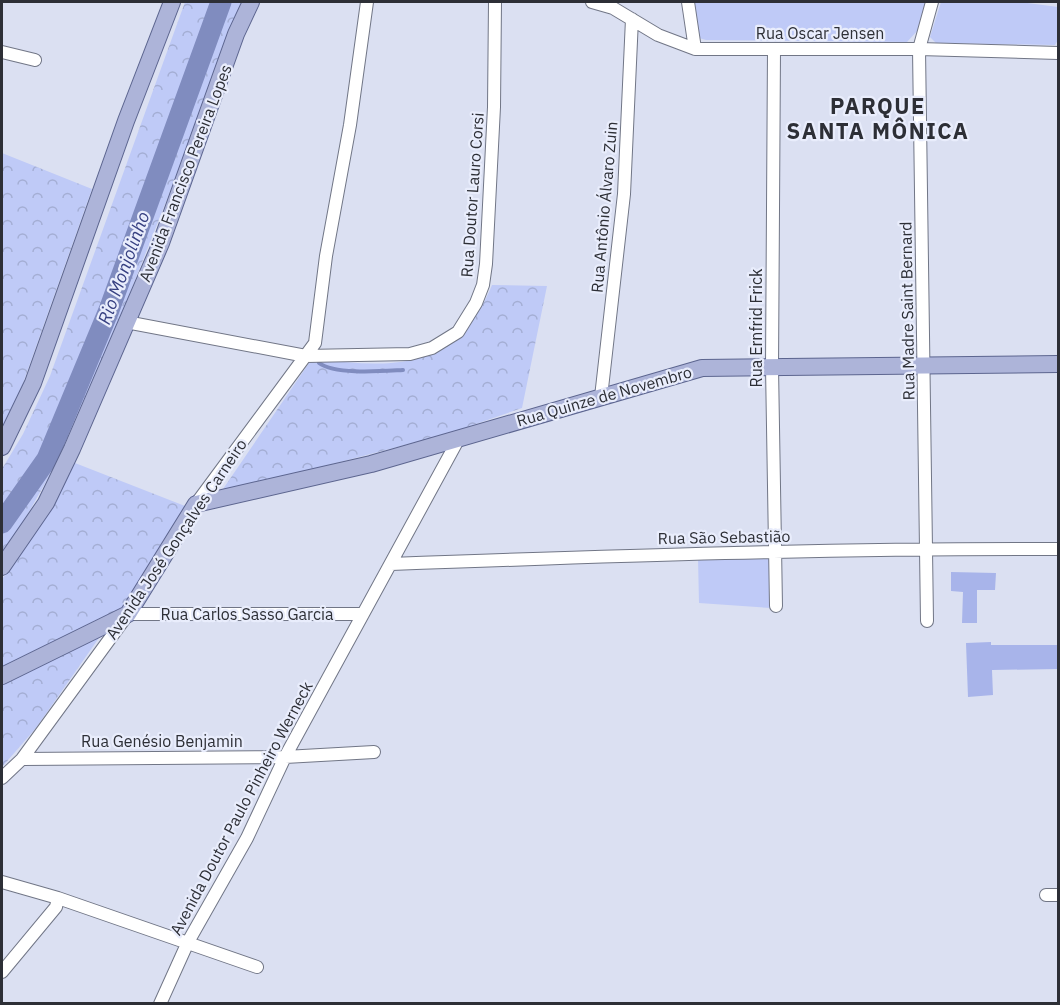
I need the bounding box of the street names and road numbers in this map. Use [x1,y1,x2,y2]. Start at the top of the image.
street label: Rua Oscar Jensen [756,23,884,43]
street label: Avenida Francisco Pereira Lopes [134,61,236,285]
street label: Rua Doutor Lauro Corsi [456,112,488,278]
street label: Rua Antônio Álvaro Zuin [586,120,621,294]
street label: Rua Madre Saint Bernard [895,221,919,401]
street label: Rua Ernfrid Frick [746,268,766,388]
street label: Rua Quinze de Novembro [514,361,694,431]
street label: Avenida José Gonçalves Carneiro [101,435,251,643]
street label: Rua São Sebastião [657,526,791,548]
street label: Rua Carlos Sasso Garcia [161,604,334,624]
street label: Avenida Doutor Paulo Pinheiro Werneck [165,677,317,938]
street label: Rua Genésio Benjamin [81,731,243,751]

